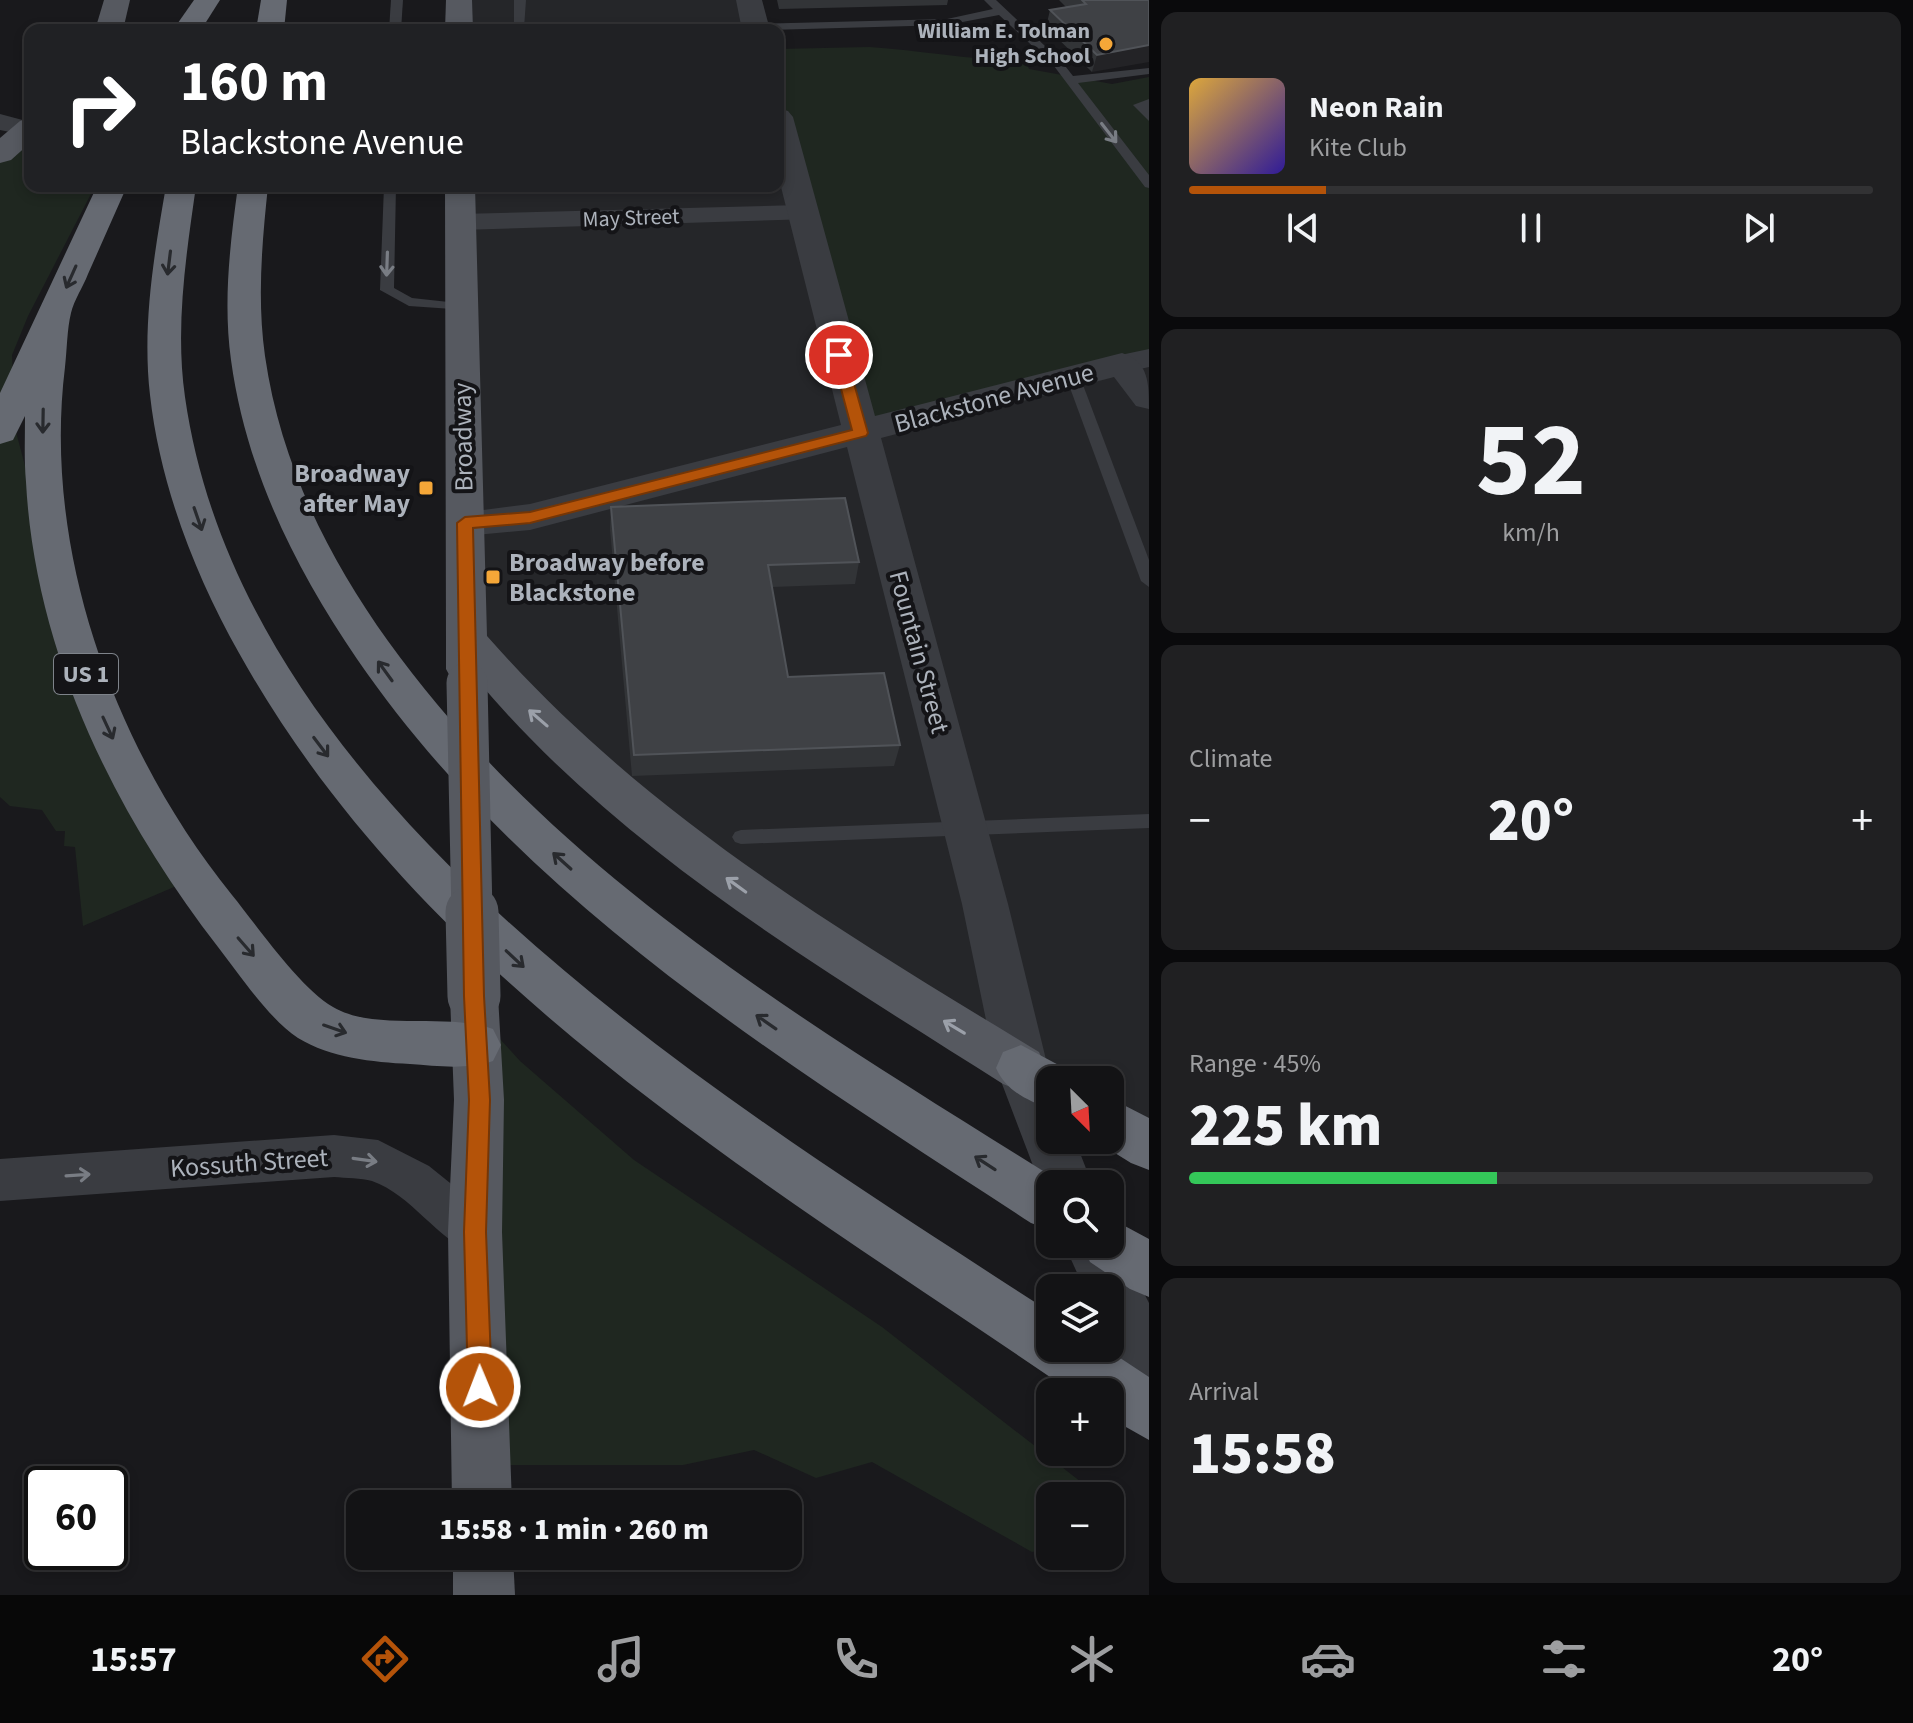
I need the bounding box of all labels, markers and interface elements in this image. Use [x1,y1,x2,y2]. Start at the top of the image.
place label: William E. Tolman High School [917,15,1091,72]
marker: William E. Tolman High School [1097,35,1115,53]
text: 160 m [180,43,328,122]
icon: right [48,56,152,160]
text: Neon Rain [1309,86,1444,129]
text: Blackstone Avenue [180,117,464,168]
one-way arrow [1100,122,1117,143]
text: Kite Club [1309,129,1407,166]
street label: May Street [582,200,681,236]
icon: previous [1281,206,1325,250]
icon: pause [1509,206,1553,250]
icon: next [1737,206,1781,250]
one-way arrow [162,249,177,276]
one-way arrow [379,250,394,277]
one-way arrow [63,264,78,288]
pin [805,321,873,389]
icon: arrive [817,333,861,377]
street label: Blackstone Avenue [890,354,1098,442]
street label: Broadway [444,382,482,492]
text: 52 [1476,388,1586,536]
one-way arrow [35,407,50,434]
place label: Broadway after May [294,455,410,522]
marker: Broadway after May [417,479,435,497]
one-way arrow [192,506,207,531]
text: km/h [1502,514,1560,551]
place label: Broadway before Blackstone [509,544,705,611]
street label: Fountain Street [879,566,959,738]
marker: Broadway before Blackstone [484,568,502,586]
road number: US 1 [54,654,118,694]
one-way arrow [377,661,394,682]
one-way arrow [528,709,548,727]
one-way arrow [101,715,116,739]
one-way arrow [312,735,329,757]
text: Climate [1189,740,1273,777]
text: 20° [1488,779,1574,864]
text: − [1189,790,1211,853]
text: + [1851,790,1873,853]
one-way arrow [552,852,572,871]
one-way arrow [726,877,748,893]
one-way arrow [237,936,255,957]
one-way arrow [505,949,525,968]
one-way arrow [756,1014,778,1030]
one-way arrow [943,1019,966,1035]
one-way arrow [322,1023,347,1038]
text: Range · 45% [1189,1045,1321,1082]
north arrow [1036,1066,1124,1154]
map controls [1036,1066,1124,1570]
text: 225 km [1189,1084,1382,1169]
street label: Kossuth Street [169,1139,329,1187]
one-way arrow [352,1153,377,1168]
one-way arrow [974,1155,996,1172]
one-way arrow [64,1167,91,1182]
button: search [1036,1170,1124,1258]
button: layers [1036,1274,1124,1362]
position arrow [438,1345,522,1429]
text: Arrival [1189,1373,1259,1410]
button: + [1036,1378,1124,1466]
text: 15:58 [1189,1412,1336,1497]
speed limit sign: 60 [24,1466,128,1570]
button: − [1036,1482,1124,1570]
text: 15:58 · 1 min · 260 m [439,1508,709,1551]
icon: directions [357,1631,413,1687]
icon: music [593,1631,649,1687]
icon: phone [828,1631,884,1687]
icon: climate [1064,1631,1120,1687]
icon: car [1300,1631,1356,1687]
icon: filters [1536,1631,1592,1687]
text: 15:57 [90,1634,177,1685]
text: 20° [1772,1634,1823,1685]

